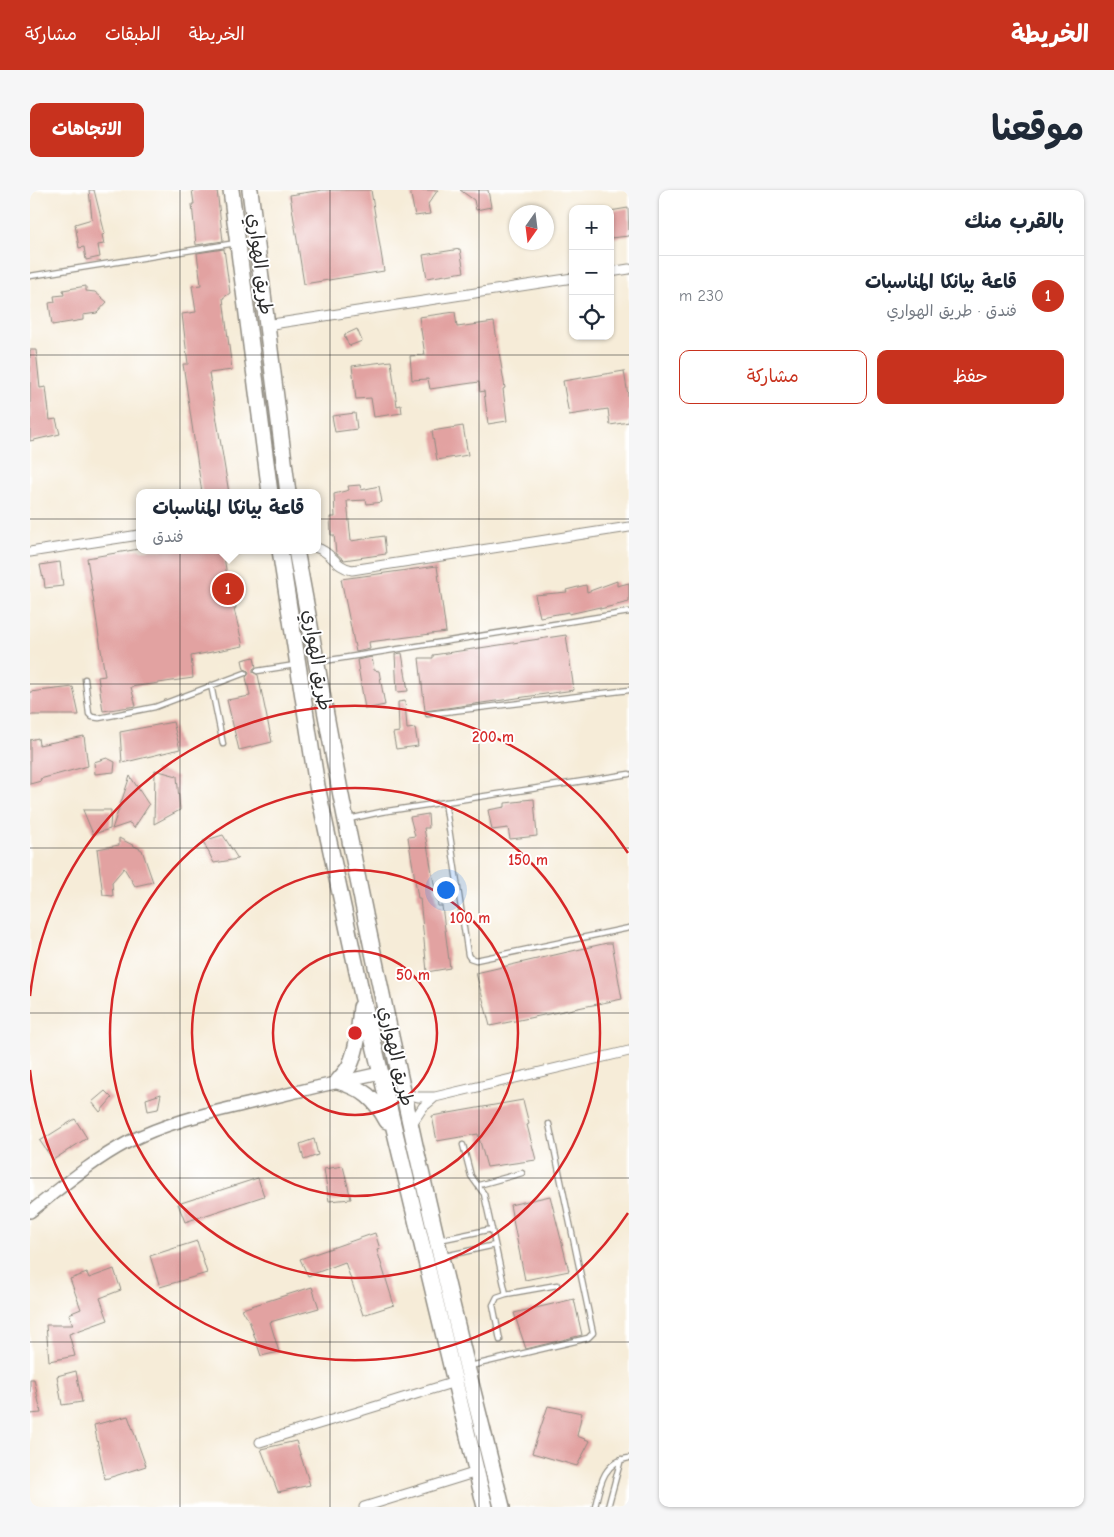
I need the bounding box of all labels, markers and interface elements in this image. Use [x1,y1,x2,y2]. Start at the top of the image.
text: الخريطة [1011,20,1089,48]
text: مشاركة [25,24,77,45]
text: الطبقات [105,24,161,45]
text: الخريطة [189,24,245,45]
button: الاتجاهات [30,103,144,157]
text: موقعنا [991,108,1084,149]
north arrow [509,205,554,250]
map controls [569,205,614,340]
button: + [569,205,614,250]
text: بالقرب منك [964,209,1064,233]
street label: طريق الهواري [240,212,277,316]
button: − [569,250,614,295]
text: قاعة بيانكا المناسبات [865,271,1017,293]
text: 230 m [679,287,724,305]
text: 1 [1045,287,1051,305]
button: locate [569,295,614,340]
text: فندق · طريق الهواري [887,302,1017,320]
button: مشاركة [679,350,867,404]
button: حفظ [877,350,1064,404]
popup [136,489,321,554]
text: قاعة بيانكا المناسبات [153,497,304,519]
text: فندق [153,528,184,546]
pin: 1 [212,570,244,608]
street label: طريق الهواري [295,608,336,713]
text: 200 m [472,728,514,746]
text: 150 m [508,851,548,869]
your location [433,877,459,903]
text: 100 m [450,909,490,927]
text: 50 m [396,966,430,984]
street label: طريق الهواري [371,1004,418,1109]
centre of rings [346,1024,364,1042]

